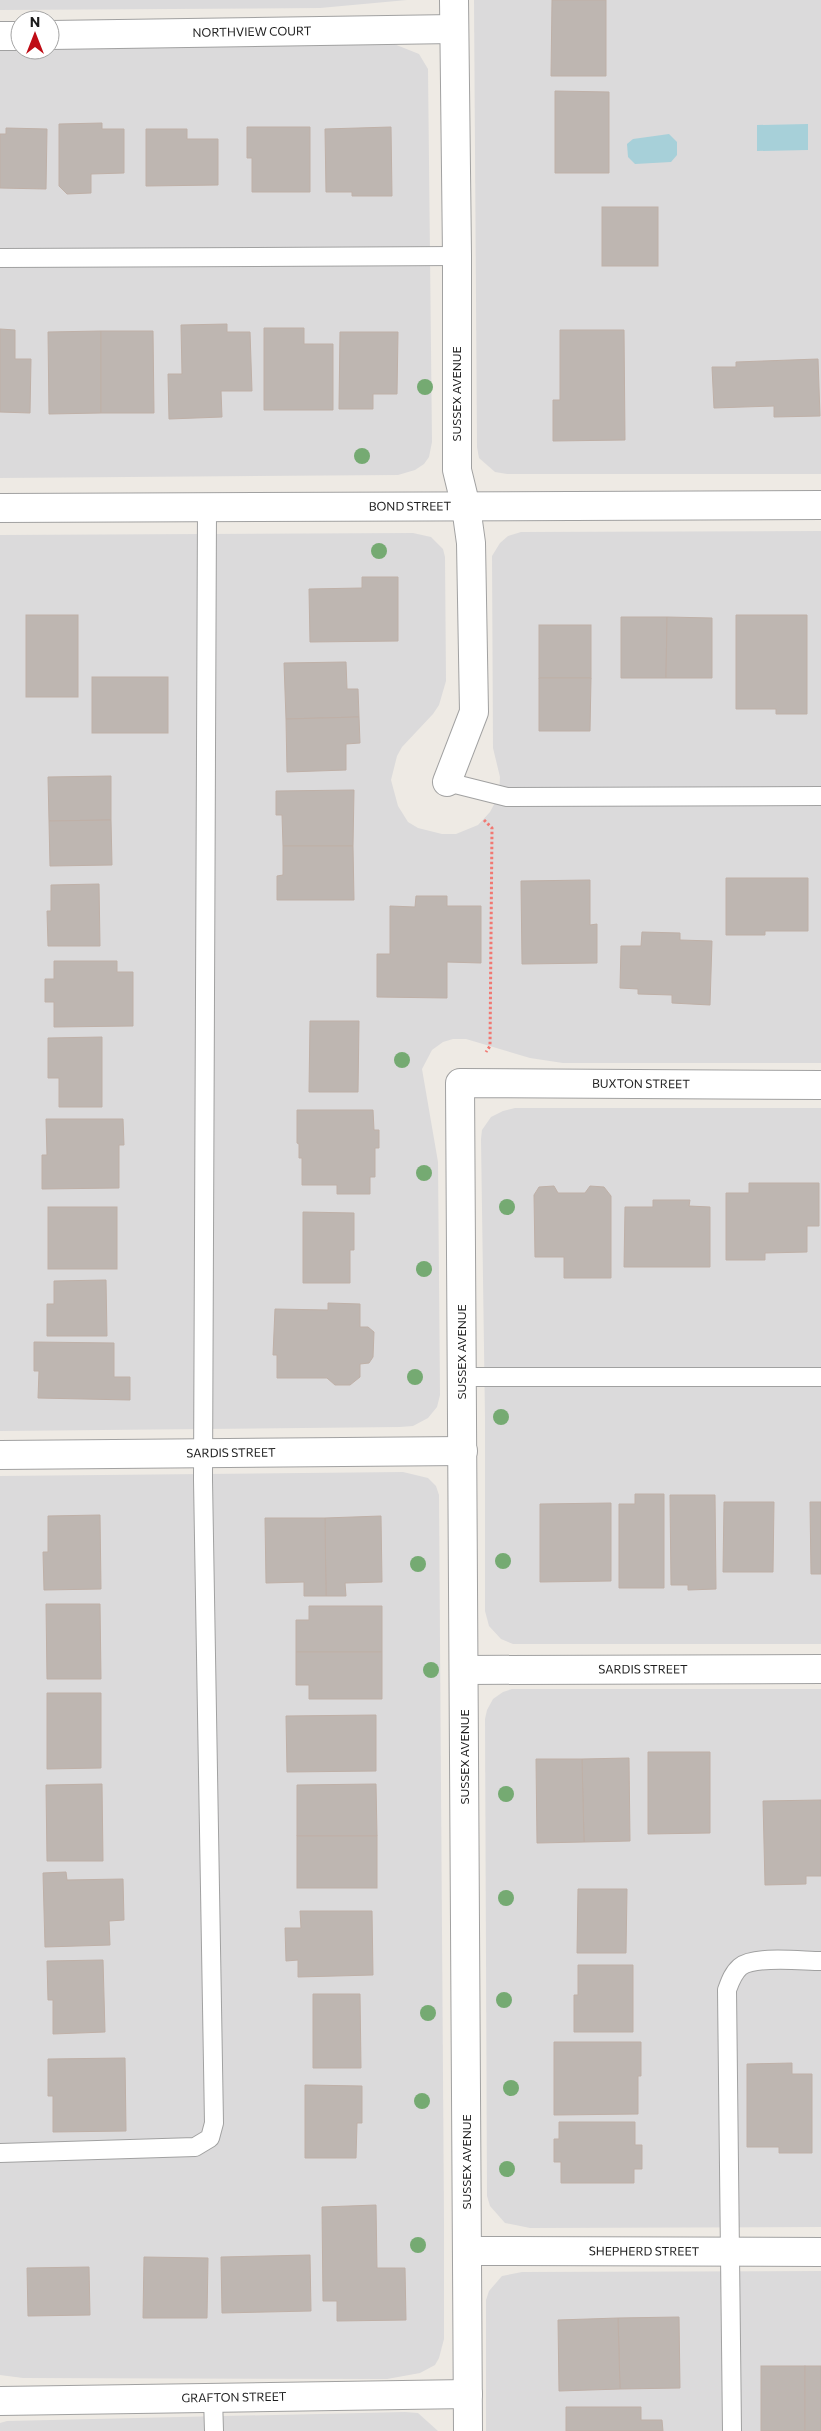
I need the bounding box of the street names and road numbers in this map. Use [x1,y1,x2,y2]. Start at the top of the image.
street label: NORTHVIEW COURT [192,23,312,39]
street label: SUSSEX AVENUE [449,346,463,442]
street label: BOND STREET [369,498,452,513]
street label: BUXTON STREET [592,1076,690,1090]
street label: SUSSEX AVENUE [454,1304,468,1400]
street label: SARDIS STREET [186,1445,276,1459]
street label: SARDIS STREET [598,1661,688,1676]
street label: SUSSEX AVENUE [457,1709,471,1805]
street label: SUSSEX AVENUE [459,2114,473,2210]
street label: SHEPHERD STREET [589,2243,700,2258]
street label: GRAFTON STREET [181,2389,287,2404]

